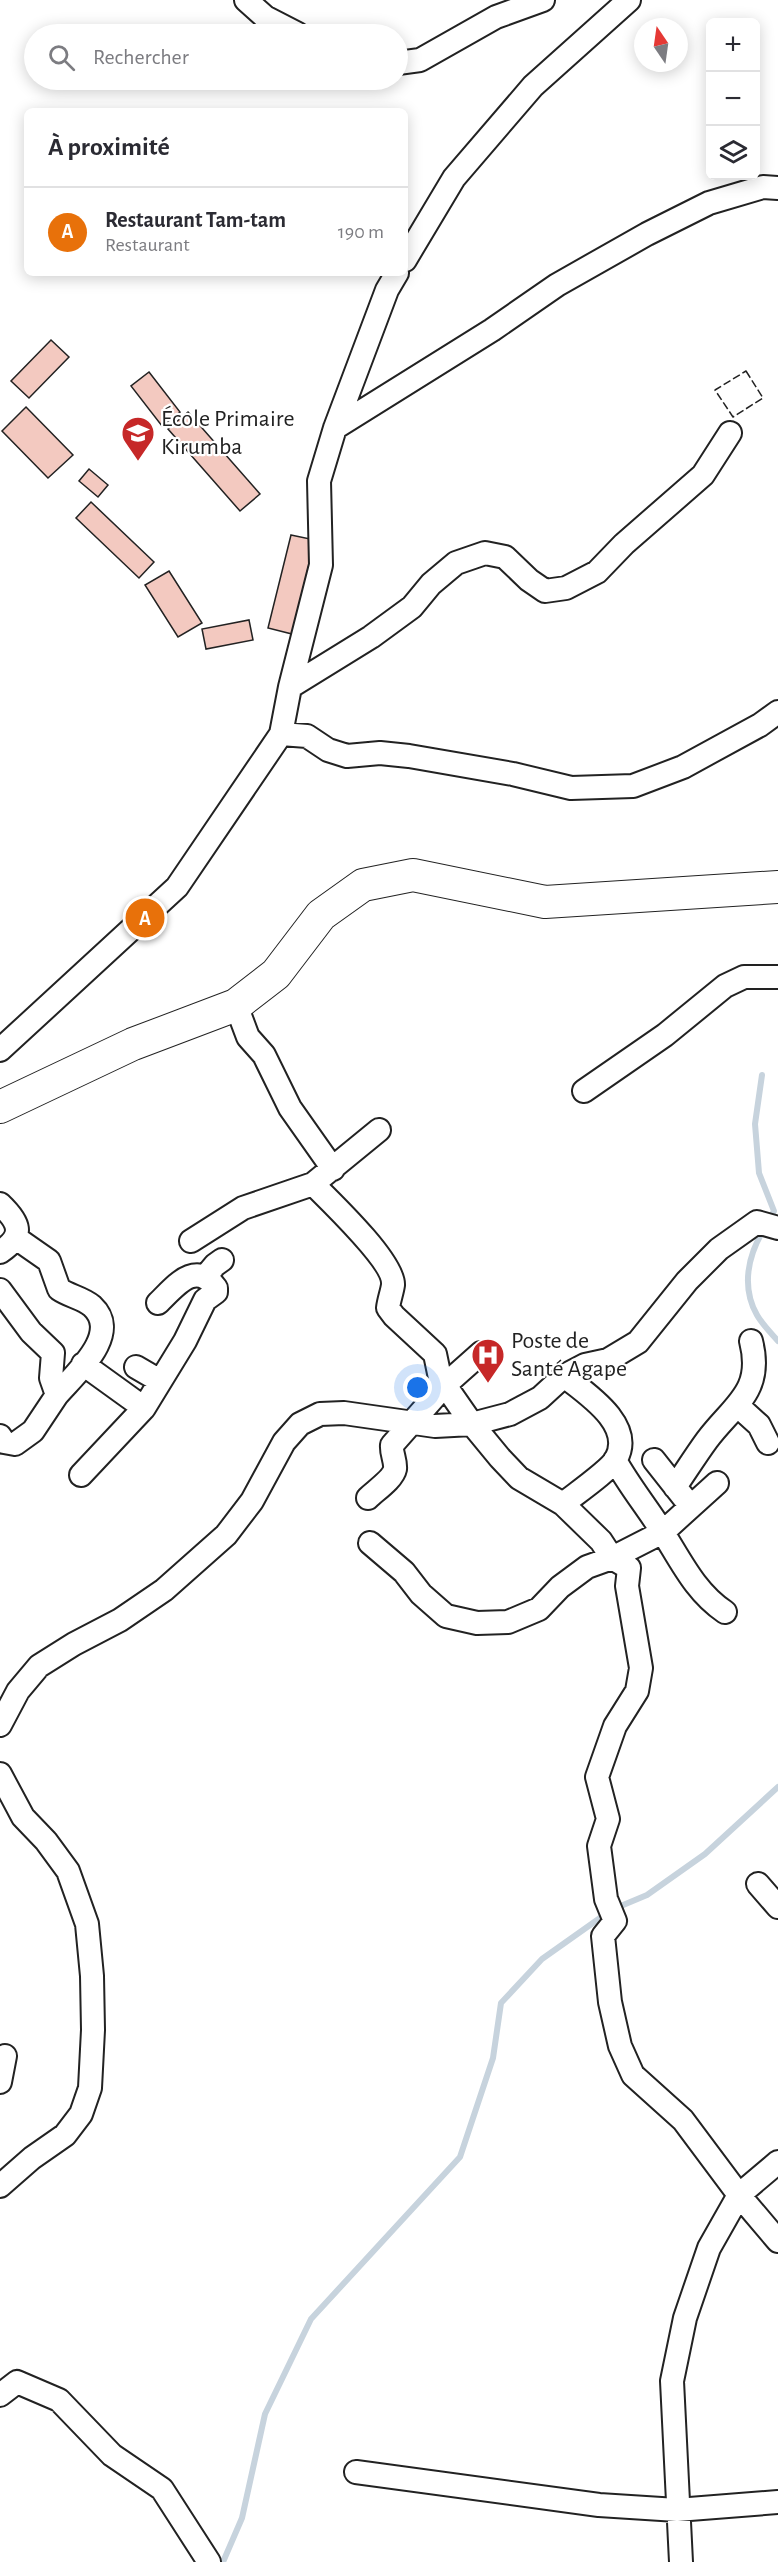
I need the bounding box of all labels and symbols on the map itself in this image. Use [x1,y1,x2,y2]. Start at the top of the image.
north arrow [634,18,688,72]
place label: École Primaire Kirumba [161,405,295,459]
school or university icon: École Primaire Kirumba [120,415,156,462]
pin: A [126,896,164,940]
place label: Poste de Santé Agape [511,1329,627,1381]
hospital icon: Poste de Santé Agape [470,1337,506,1384]
your location [403,1373,432,1402]

